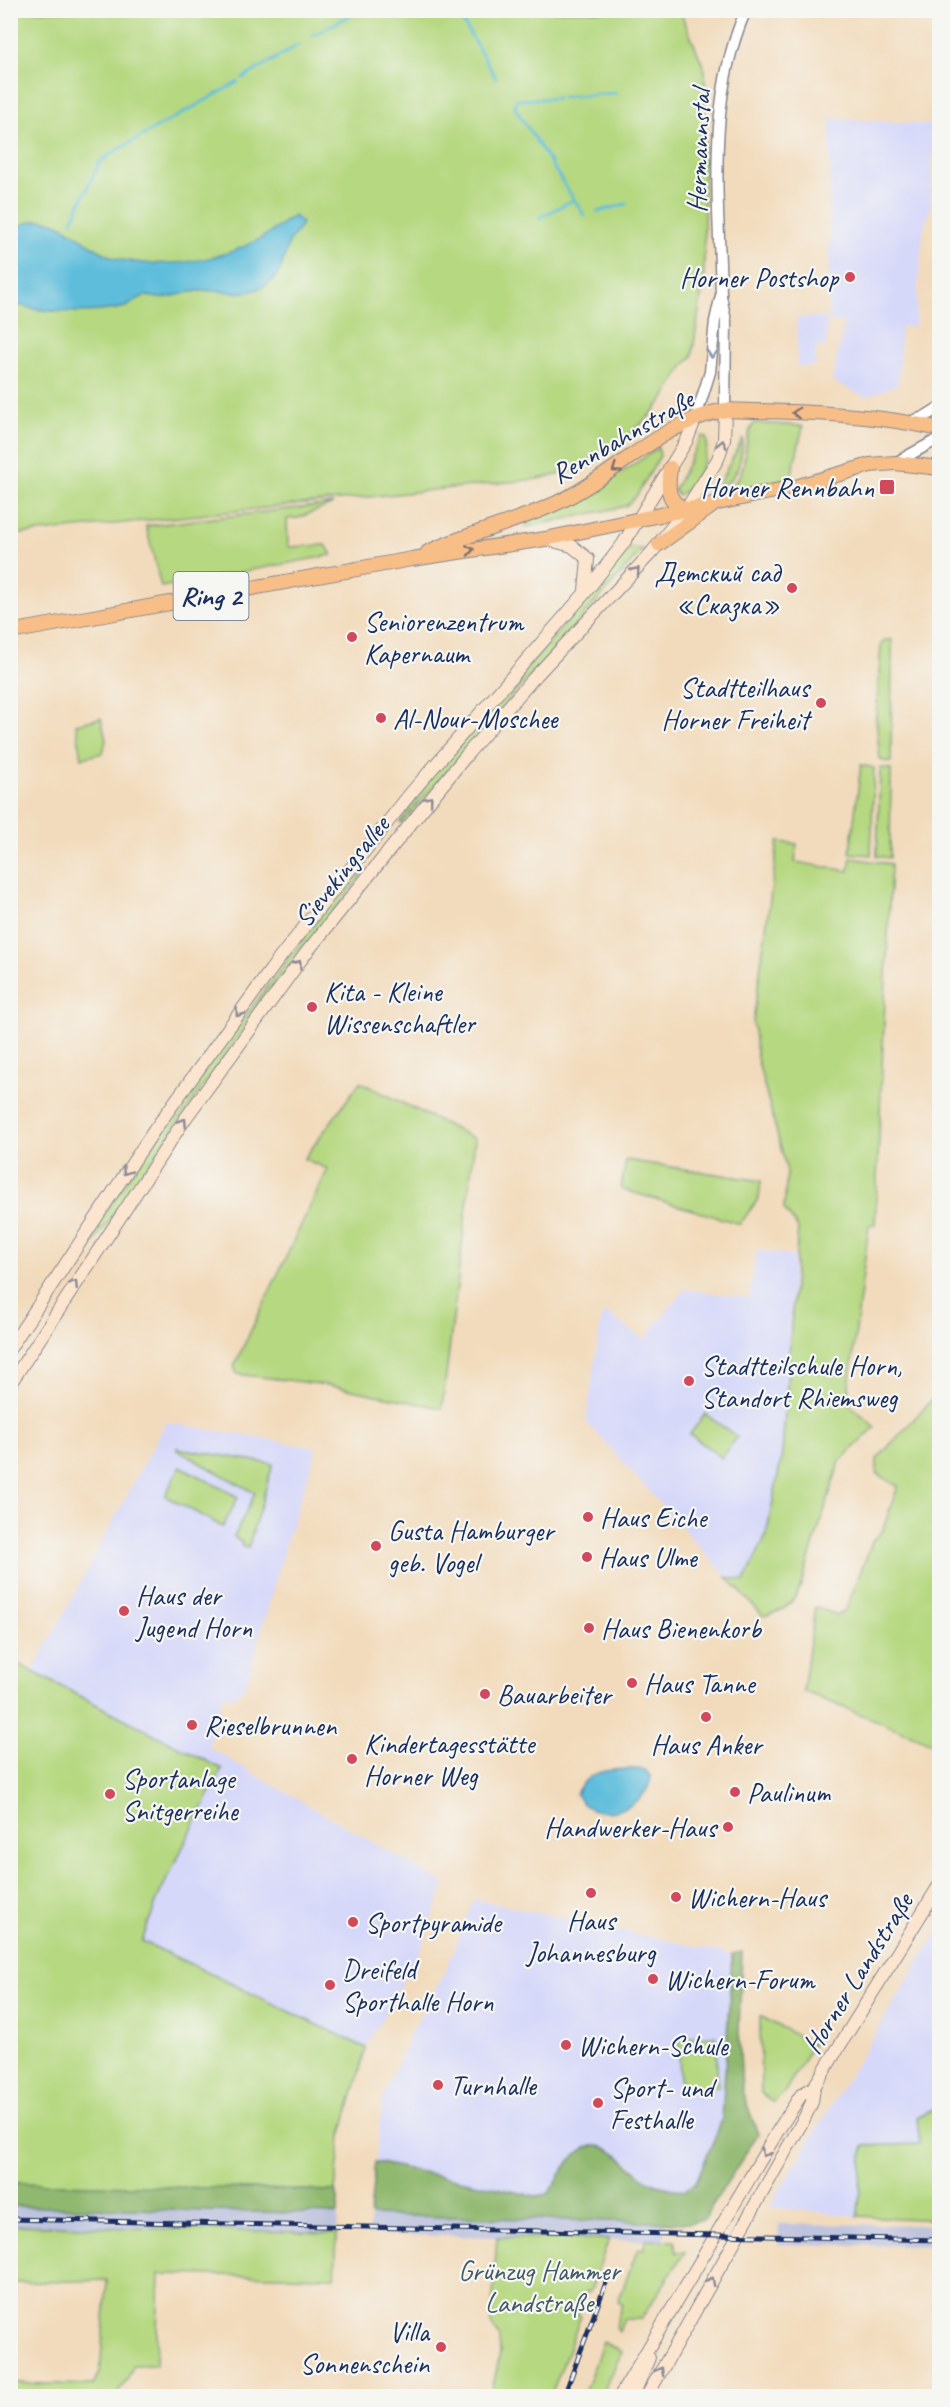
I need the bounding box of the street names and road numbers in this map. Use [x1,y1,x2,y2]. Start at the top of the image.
street label: Hermannstal [679,83,718,213]
street label: Rennbahnstraße [545,381,701,491]
road number: Ring 2 [174,572,248,620]
street label: Sievekingsallee [286,807,398,934]
street label: Horner Landstraße [794,1885,922,2060]

